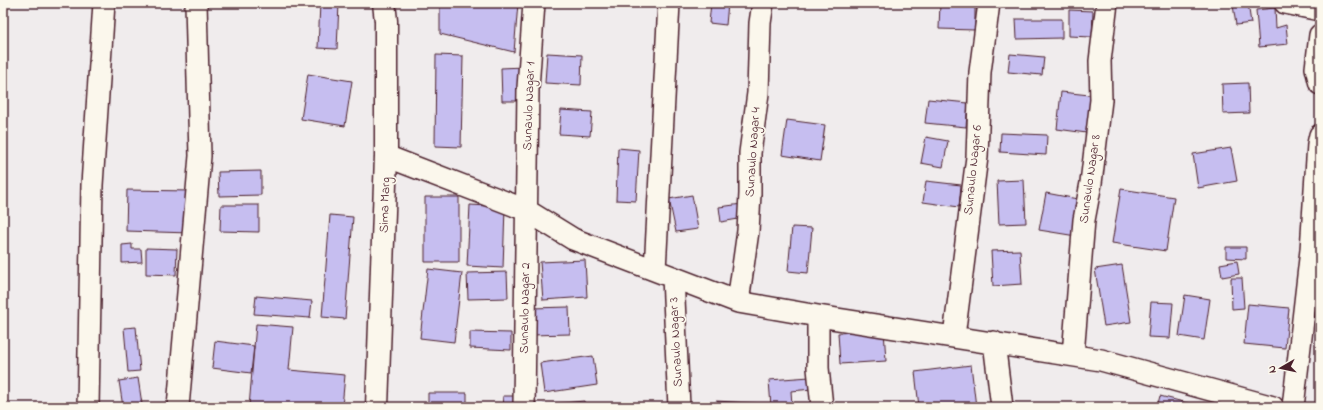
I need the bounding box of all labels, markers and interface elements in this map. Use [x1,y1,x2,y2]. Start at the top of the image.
street label: Sunaulo Nagar 1 [518,61,541,151]
street label: Sunaulo Nagar 4 [740,106,767,198]
street label: Sunaulo Nagar 6 [959,124,988,216]
street label: Sunaulo Nagar 8 [1074,133,1107,225]
street label: Sima Marg [375,177,396,233]
street label: Sunaulo Nagar 2 [515,262,536,354]
street label: Sunaulo Nagar 3 [664,296,689,387]
north arrow [1261,348,1301,388]
text: N [1264,364,1281,374]

